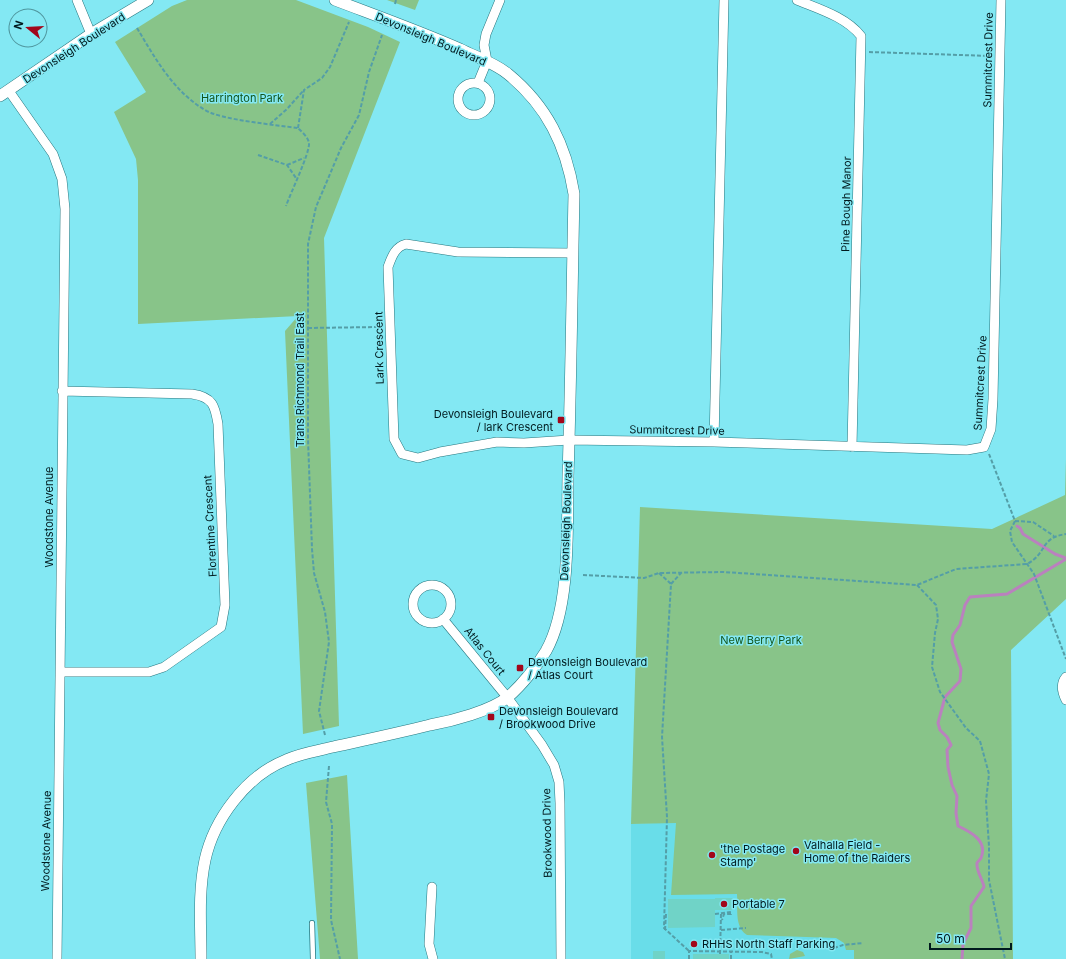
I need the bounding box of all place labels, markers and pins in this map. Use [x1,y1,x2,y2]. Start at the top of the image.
place label: Devonsleigh Boulevard / lark Crescent [434,407,553,434]
marker: Devonsleigh Boulevard / lark Crescent [556,415,566,425]
place label: Devonsleigh Boulevard / Atlas Court [528,655,647,682]
marker: Devonsleigh Boulevard / Atlas Court [515,663,525,673]
place label: Devonsleigh Boulevard / Brookwood Drive [499,704,618,731]
marker: Devonsleigh Boulevard / Brookwood Drive [486,712,496,722]
place label: Valhalla Field - Home of the Raiders [804,838,910,865]
place label: 'the Postage Stamp' [720,842,785,869]
marker: Valhalla Field - Home of the Raiders [791,846,801,856]
marker: 'the Postage Stamp' [707,850,717,860]
place label: Portable 7 [732,897,785,911]
marker: Portable 7 [719,899,729,909]
place label: RHHS North Staff Parking [702,937,835,951]
marker: RHHS North Staff Parking [689,939,699,949]

